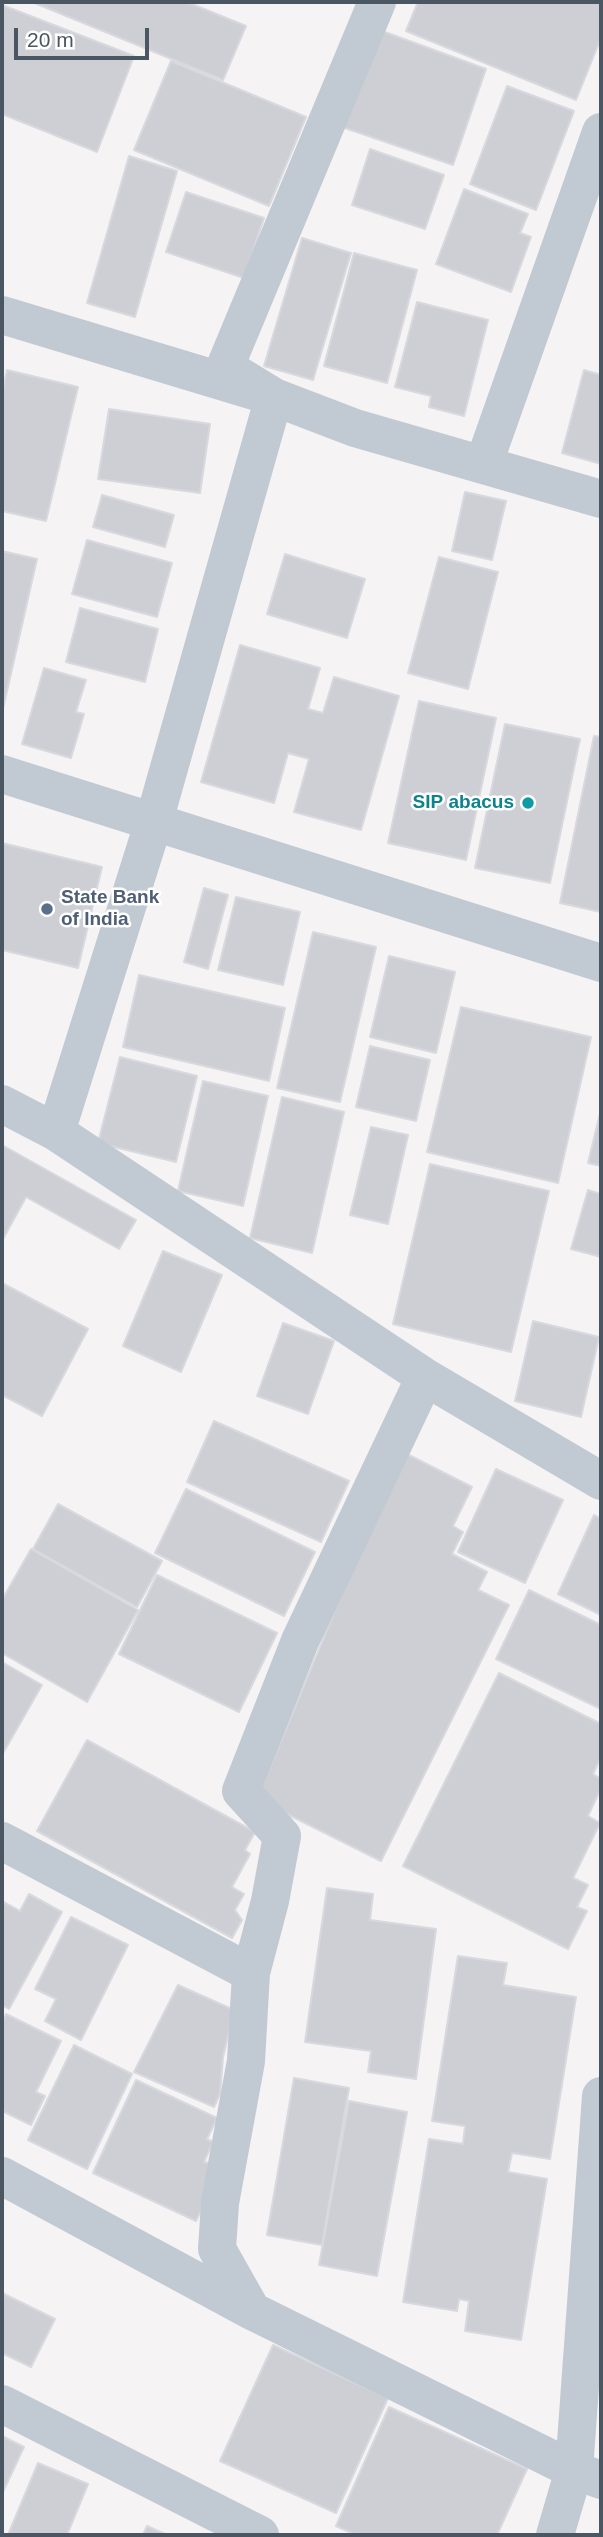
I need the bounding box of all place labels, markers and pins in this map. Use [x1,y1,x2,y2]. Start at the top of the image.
place label: SIP abacus [413,792,514,814]
marker: SIP abacus [520,795,536,811]
place label: State Bank of India [61,887,159,931]
marker: State Bank of India [39,901,55,917]

